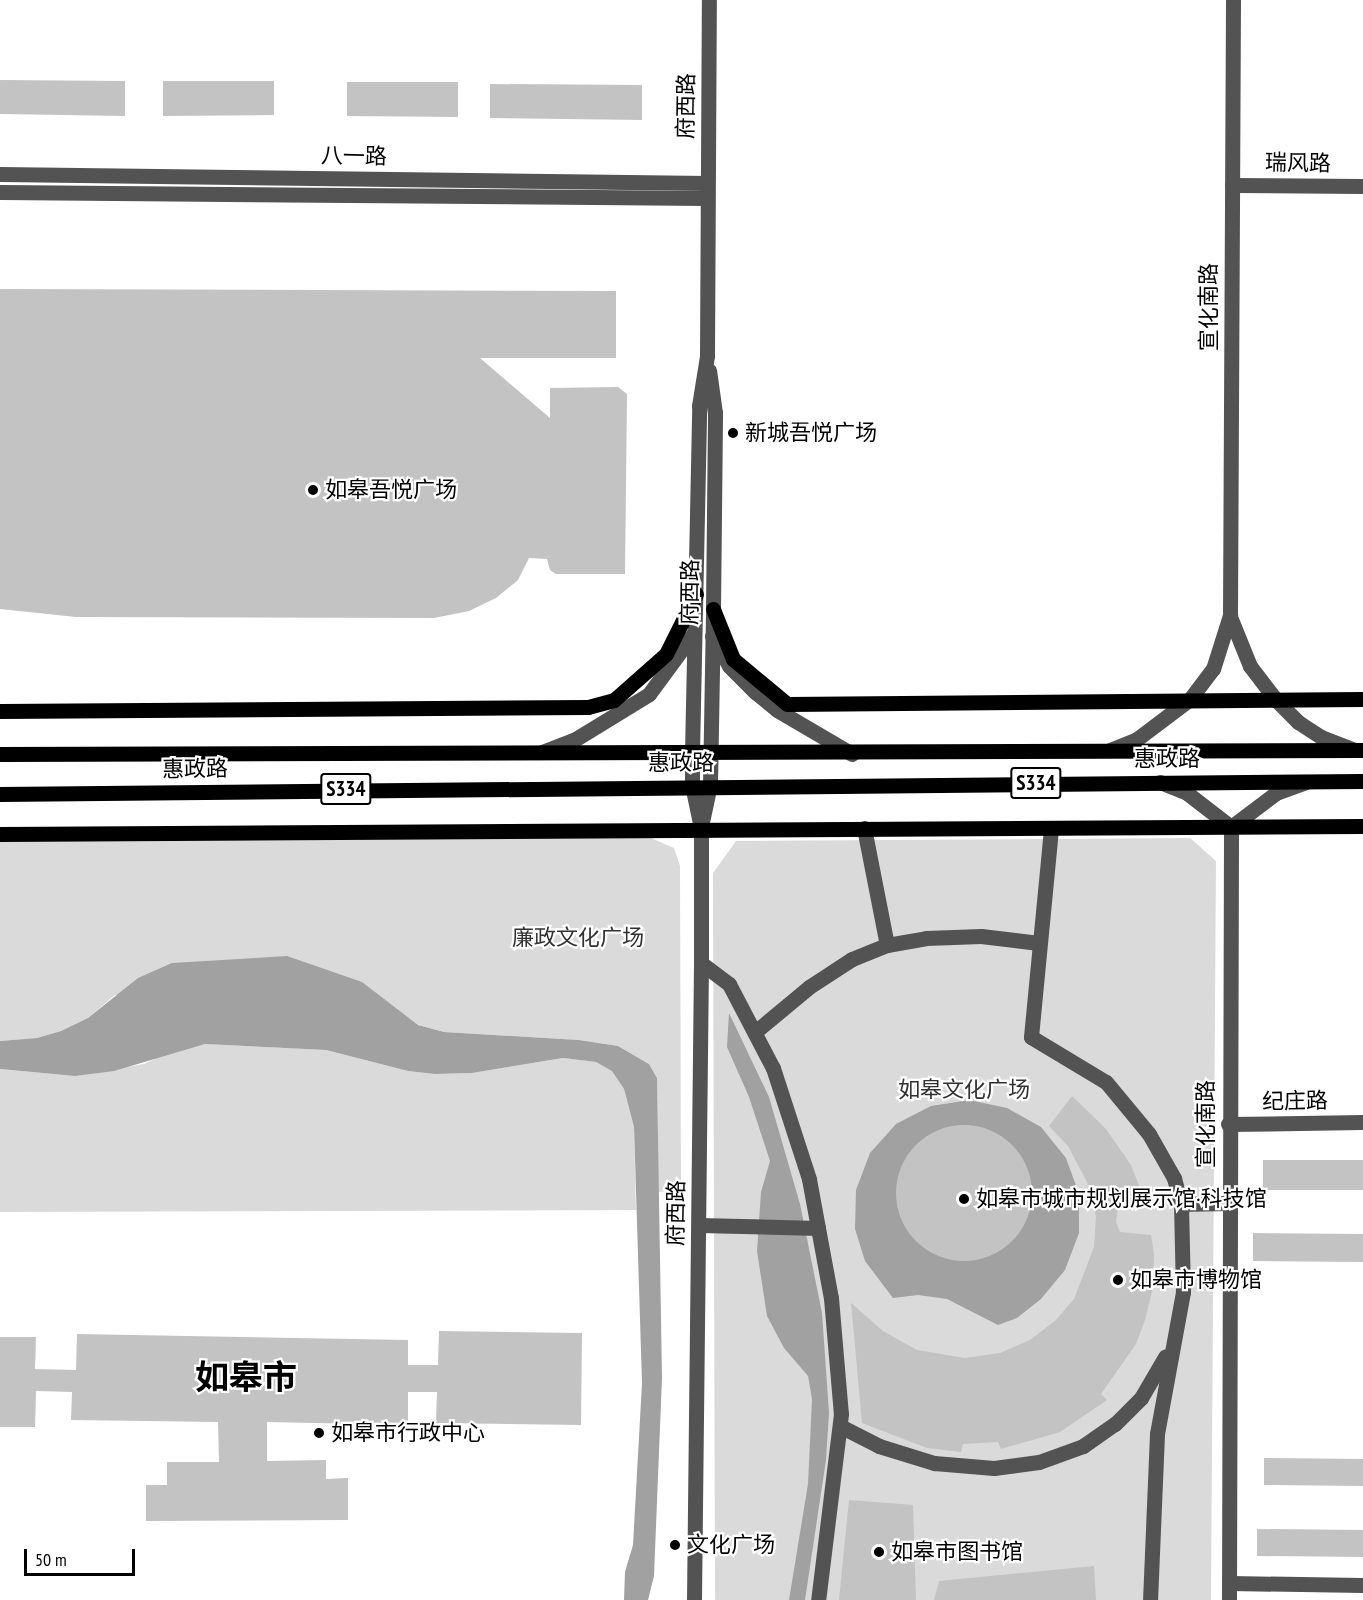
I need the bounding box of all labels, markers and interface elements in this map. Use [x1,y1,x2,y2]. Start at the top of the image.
street label: 府西路 [672,73,700,139]
street label: 八一路 [321,142,387,170]
street label: 瑞风路 [1265,149,1331,177]
street label: 宣化南路 [1196,263,1222,351]
place label: 新城吾悦广场 [745,420,877,446]
marker: 新城吾悦广场 [726,426,740,440]
place label: 如皋吾悦广场 [325,477,457,503]
marker: 如皋吾悦广场 [306,483,320,497]
street label: 府西路 [676,559,704,625]
street label: 惠政路 [1134,746,1200,772]
street label: 惠政路 [648,750,714,776]
street label: 惠政路 [162,755,228,783]
road number: S334 [1009,765,1063,801]
road number: S334 [319,771,373,807]
park label: 廉政文化广场 [512,925,644,951]
park label: 如皋文化广场 [898,1077,1030,1103]
street label: 宣化南路 [1193,1080,1219,1168]
street label: 纪庄路 [1262,1087,1328,1115]
street label: 府西路 [662,1180,690,1246]
place label: 如皋市城市规划展示馆·科技馆 [976,1186,1267,1212]
marker: 如皋市城市规划展示馆·科技馆 [957,1192,971,1206]
place label: 如皋市博物馆 [1130,1267,1262,1293]
marker: 如皋市博物馆 [1111,1273,1125,1287]
district label: 如皋市 [195,1357,297,1397]
place label: 如皋市行政中心 [331,1420,485,1446]
marker: 如皋市行政中心 [312,1426,326,1440]
place label: 文化广场 [687,1532,775,1558]
scale bar [27,1537,138,1575]
marker: 文化广场 [668,1538,682,1552]
place label: 如皋市图书馆 [891,1539,1023,1565]
marker: 如皋市图书馆 [872,1545,886,1559]
text: 50 m [35,1548,67,1571]

